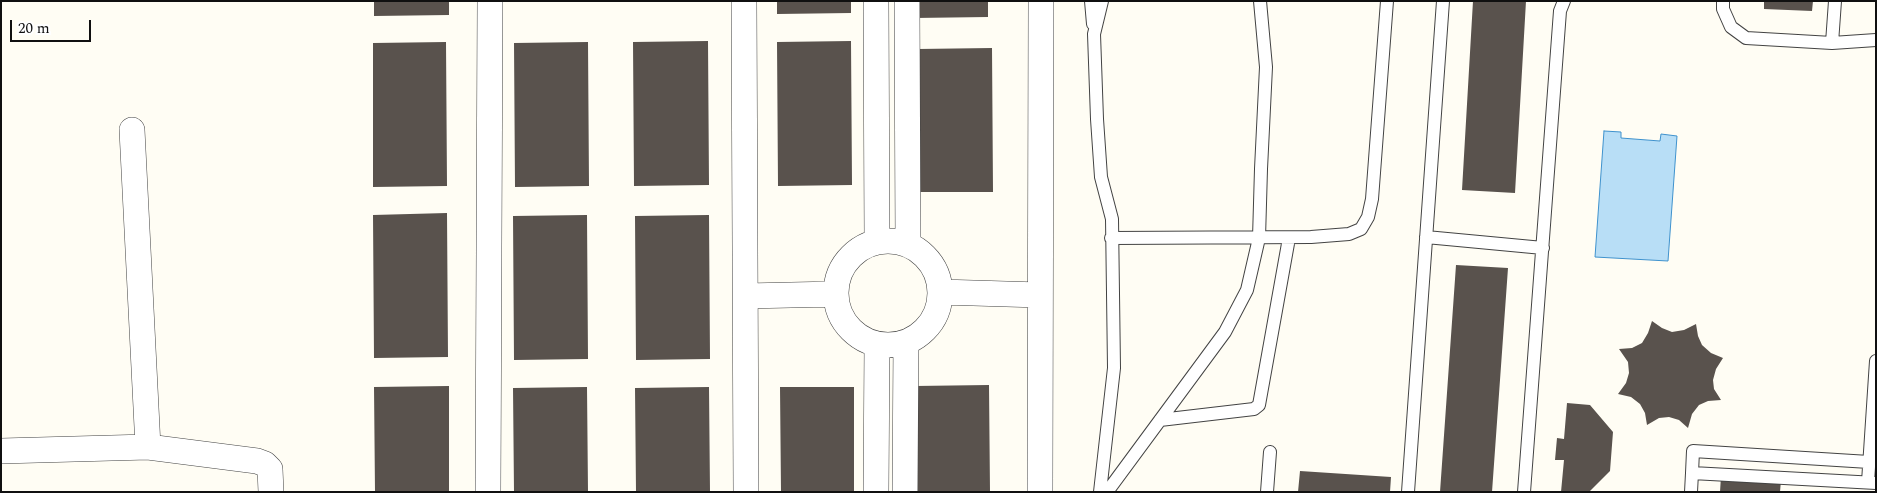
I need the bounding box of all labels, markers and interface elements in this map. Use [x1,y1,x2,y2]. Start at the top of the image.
scale bar [12,10,94,42]
text: 20 m [18,17,50,40]

